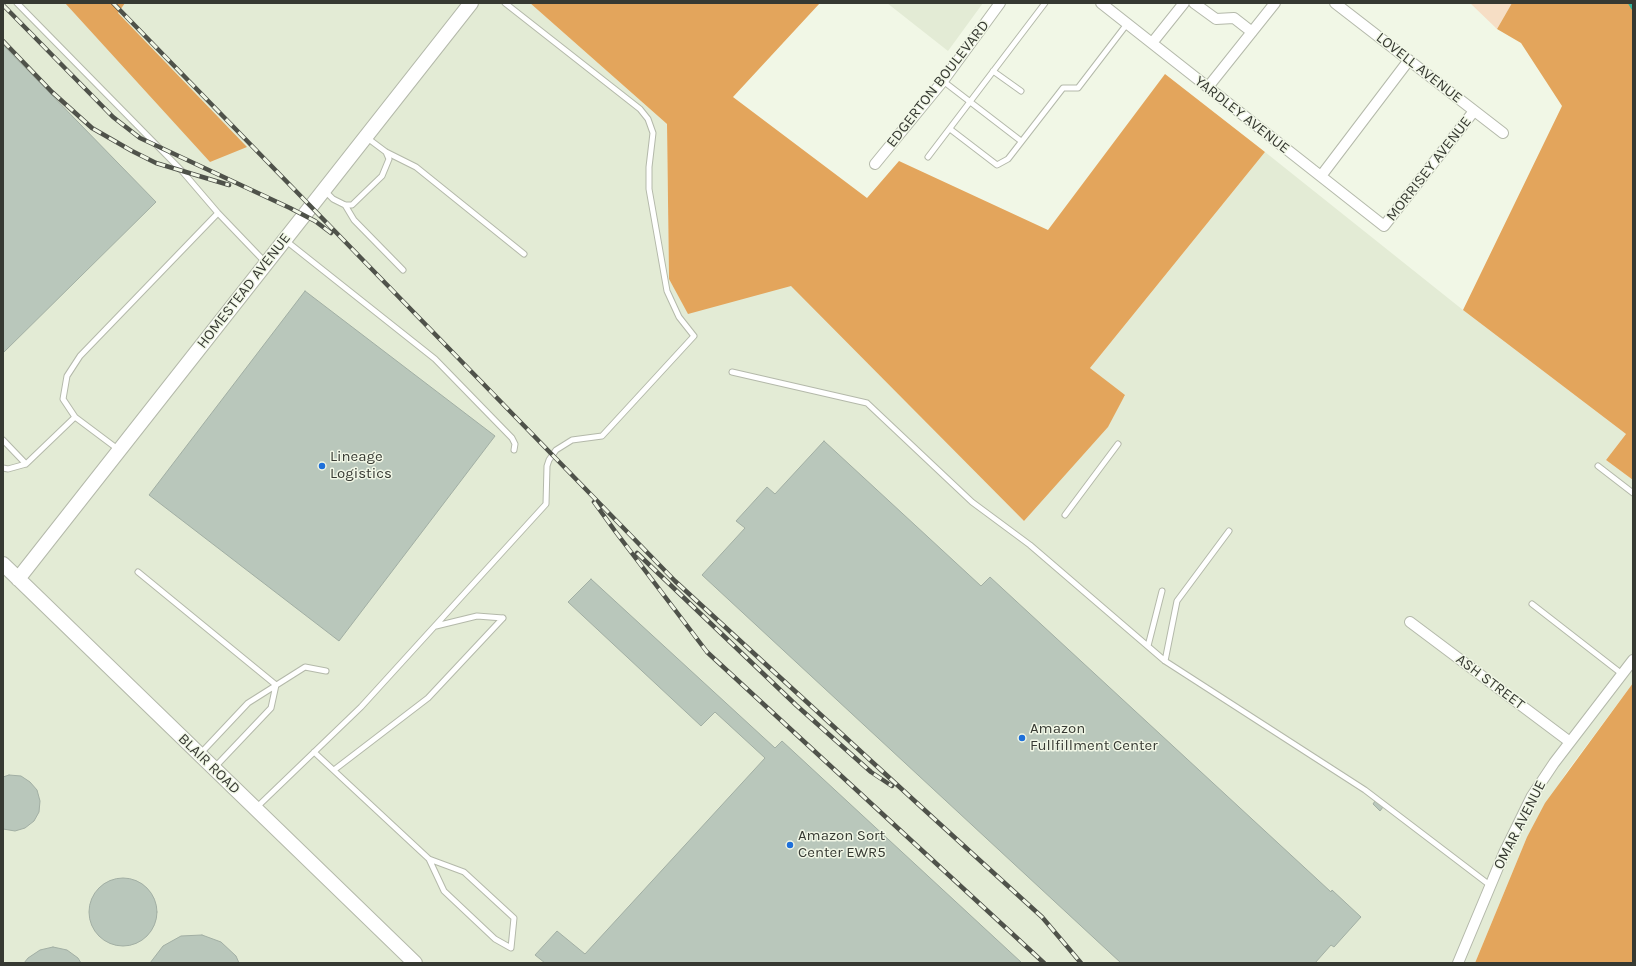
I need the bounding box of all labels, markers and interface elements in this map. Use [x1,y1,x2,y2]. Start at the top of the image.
street label: EDGERTON BOULEVARD [883,17,993,151]
street label: LOVELL AVENUE [1372,29,1466,107]
street label: YARDLEY AVENUE [1191,72,1293,158]
street label: MORRISEY AVENUE [1383,113,1475,225]
street label: HOMESTEAD AVENUE [193,230,295,352]
place label: Lineage Logistics [330,448,392,483]
marker: Lineage Logistics [317,461,327,471]
street label: ASH STREET [1452,650,1528,714]
place label: Amazon Fullfillment Center [1030,720,1158,755]
street label: BLAIR ROAD [174,730,244,798]
marker: Amazon Fullfillment Center [1017,733,1027,743]
street label: OMAR AVENUE [1490,778,1550,872]
place label: Amazon Sort Center EWR5 [798,827,886,862]
marker: Amazon Sort Center EWR5 [785,840,795,850]

